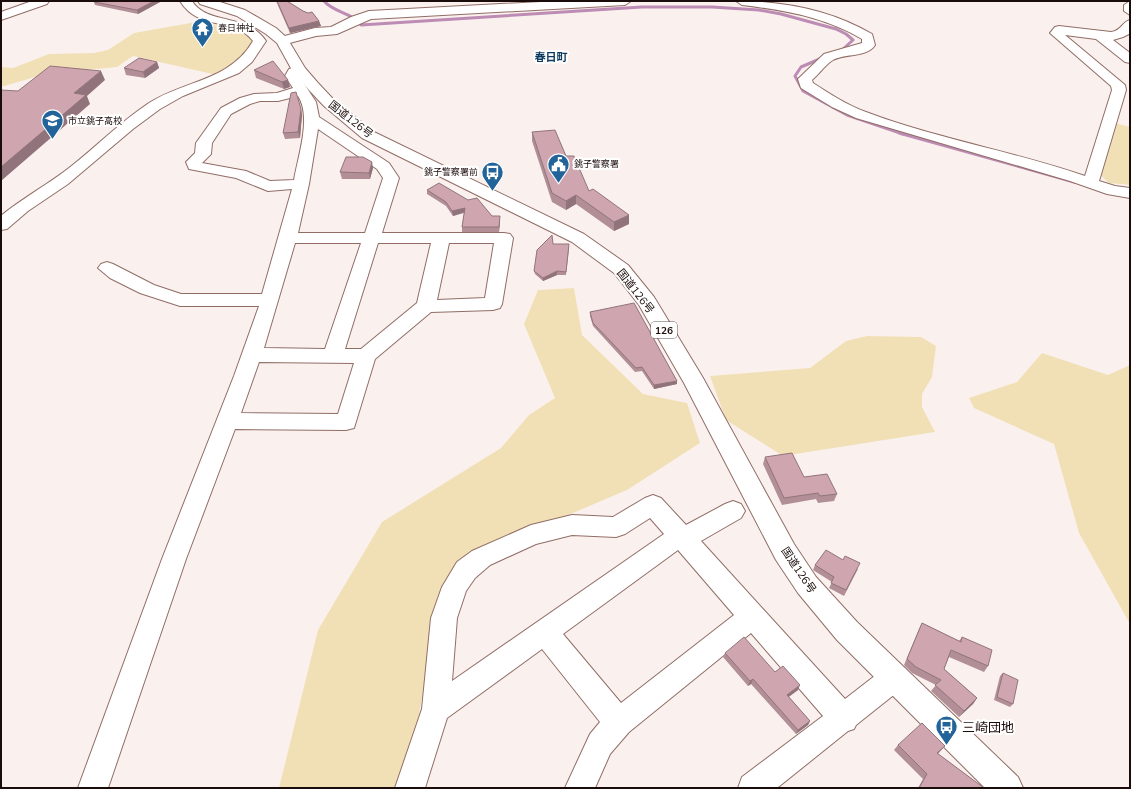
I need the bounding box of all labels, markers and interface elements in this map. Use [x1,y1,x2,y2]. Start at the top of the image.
temple icon: 春日神社 [190,15,216,48]
place label: 春日神社 [218,22,254,34]
district label: 春日町 [535,50,568,65]
street label: 国道126号 [325,97,376,142]
school or university icon: 市立銚子高校 [40,108,66,141]
place label: 市立銚子高校 [68,115,122,127]
public building icon: 銚子警察署 [546,151,572,184]
place label: 銚子警察署 [574,158,619,170]
bus stop icon: 銚子警察署前 [480,159,506,192]
place label: 銚子警察署前 [424,166,478,178]
street label: 国道126号 [613,266,658,317]
road number: 126 [651,322,677,338]
street label: 国道126号 [778,544,820,596]
bus stop icon: 三崎団地 [933,714,959,747]
place label: 三崎団地 [962,719,1014,737]

